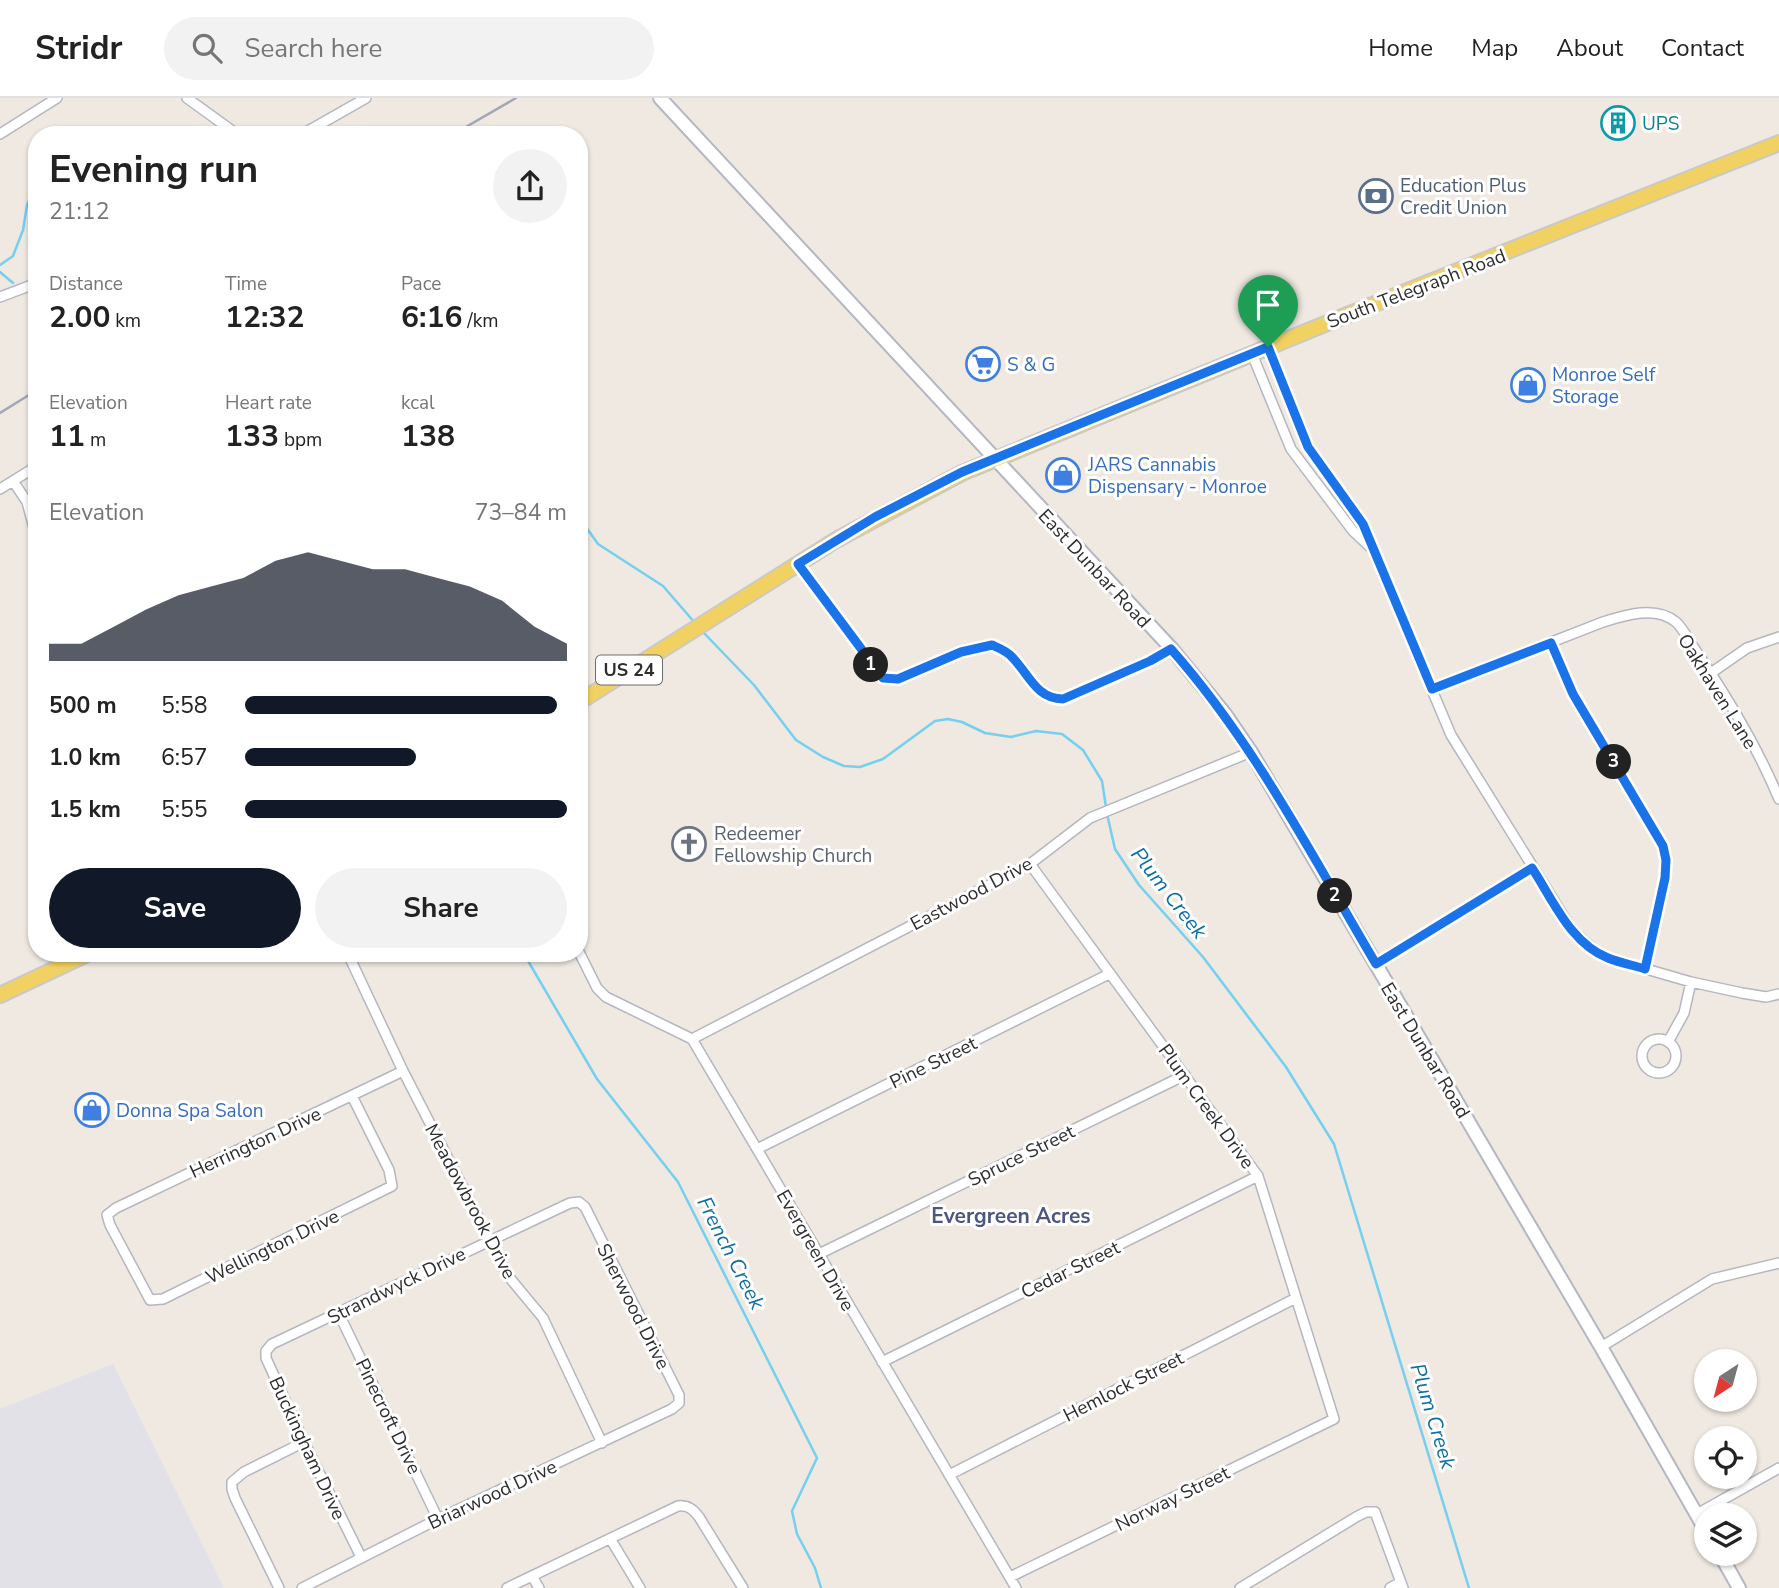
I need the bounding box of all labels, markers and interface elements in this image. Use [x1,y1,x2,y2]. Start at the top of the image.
search box [164,17,654,80]
text: Stridr [35,26,122,71]
icon: search [188,29,226,67]
text: Search here [244,31,382,66]
text: Home [1368,32,1433,64]
text: Map [1471,32,1518,64]
text: About [1556,32,1623,64]
text: Contact [1661,32,1744,64]
building icon: UPS [1599,104,1637,142]
place label: UPS [1642,111,1680,137]
text: Evening run [49,144,258,195]
button: share [493,149,567,223]
place label: Education Plus Credit Union [1400,173,1526,221]
bank icon: Education Plus Credit Union [1357,177,1395,215]
text: 21:12 [49,196,109,227]
street label: South Telegraph Road [1323,243,1510,335]
text: Distance [49,271,123,297]
text: Time [225,271,267,297]
text: Pace [401,271,441,297]
pin [1238,275,1298,347]
icon: arrive [1249,286,1287,324]
text: 2.00 [49,297,110,338]
text: 12:32 [225,297,304,338]
text: 6:16 [401,297,462,338]
text: km [110,308,141,334]
text: /km [462,308,498,334]
supermarket icon: S & G [964,345,1002,383]
place label: S & G [1007,352,1055,378]
place label: Monroe Self Storage [1552,362,1656,410]
shop icon: Monroe Self Storage [1509,366,1547,404]
text: Elevation [49,390,128,416]
text: Heart rate [225,390,312,416]
text: kcal [401,390,435,416]
text: 11 [49,416,85,457]
text: 133 [225,416,279,457]
text: 138 [401,416,455,457]
text: m [85,427,106,453]
text: bpm [279,427,322,453]
place label: JARS Cannabis Dispensary - Monroe [1087,452,1267,500]
shop icon: JARS Cannabis Dispensary - Monroe [1044,456,1082,494]
text: Elevation [49,497,144,528]
text: 73–84 m [475,497,567,528]
street label: East Dunbar Road [1032,503,1156,634]
street label: Oakhaven Lane [1671,629,1763,754]
pin: 1 [854,648,888,682]
text: 1 [865,651,876,677]
road number: US 24 [596,656,662,684]
text: 500 m [49,690,117,721]
text: 5:58 [161,690,208,721]
text: 1.0 km [49,742,121,773]
text: 6:57 [161,742,208,773]
pin: 3 [1596,744,1632,780]
text: 3 [1608,748,1619,774]
text: 1.5 km [49,794,121,825]
text: 5:55 [161,794,208,825]
place label: Redeemer Fellowship Church [714,821,872,869]
church icon: Redeemer Fellowship Church [670,825,708,863]
water label: Plum Creek [1124,841,1214,945]
street label: Eastwood Drive [906,851,1037,937]
button: Save [49,868,301,948]
button: Share [315,868,567,948]
pin: 2 [1318,878,1352,914]
text: 2 [1329,882,1340,908]
street label: East Dunbar Road [1374,978,1476,1123]
street label: Pine Street [885,1030,982,1095]
street label: Plum Creek Drive [1152,1039,1260,1174]
shop icon: Donna Spa Salon [73,1091,111,1129]
place label: Donna Spa Salon [116,1098,264,1124]
street label: Herrington Drive [185,1101,325,1185]
street label: Meadowbrook Drive [418,1119,522,1284]
street label: Spruce Street [964,1119,1079,1193]
street label: Evergreen Drive [770,1185,860,1316]
water label: French Creek [691,1192,772,1315]
district label: Evergreen Acres [931,1202,1091,1230]
street label: Wellington Drive [201,1203,343,1290]
street label: Cedar Street [1017,1235,1124,1305]
street label: Sherwood Drive [590,1239,676,1374]
street label: Strandwyck Drive [323,1241,470,1331]
street label: Hemlock Street [1059,1345,1188,1428]
north arrow [1694,1349,1757,1412]
map controls [1694,1349,1757,1566]
street label: Pinecroft Drive [349,1354,427,1479]
water label: Plum Creek [1404,1360,1462,1473]
street label: Buckingham Drive [263,1373,352,1524]
button: locate [1694,1426,1757,1489]
street label: Briarwood Drive [424,1454,561,1536]
street label: Norway Street [1111,1460,1234,1538]
button: layers [1694,1503,1757,1566]

